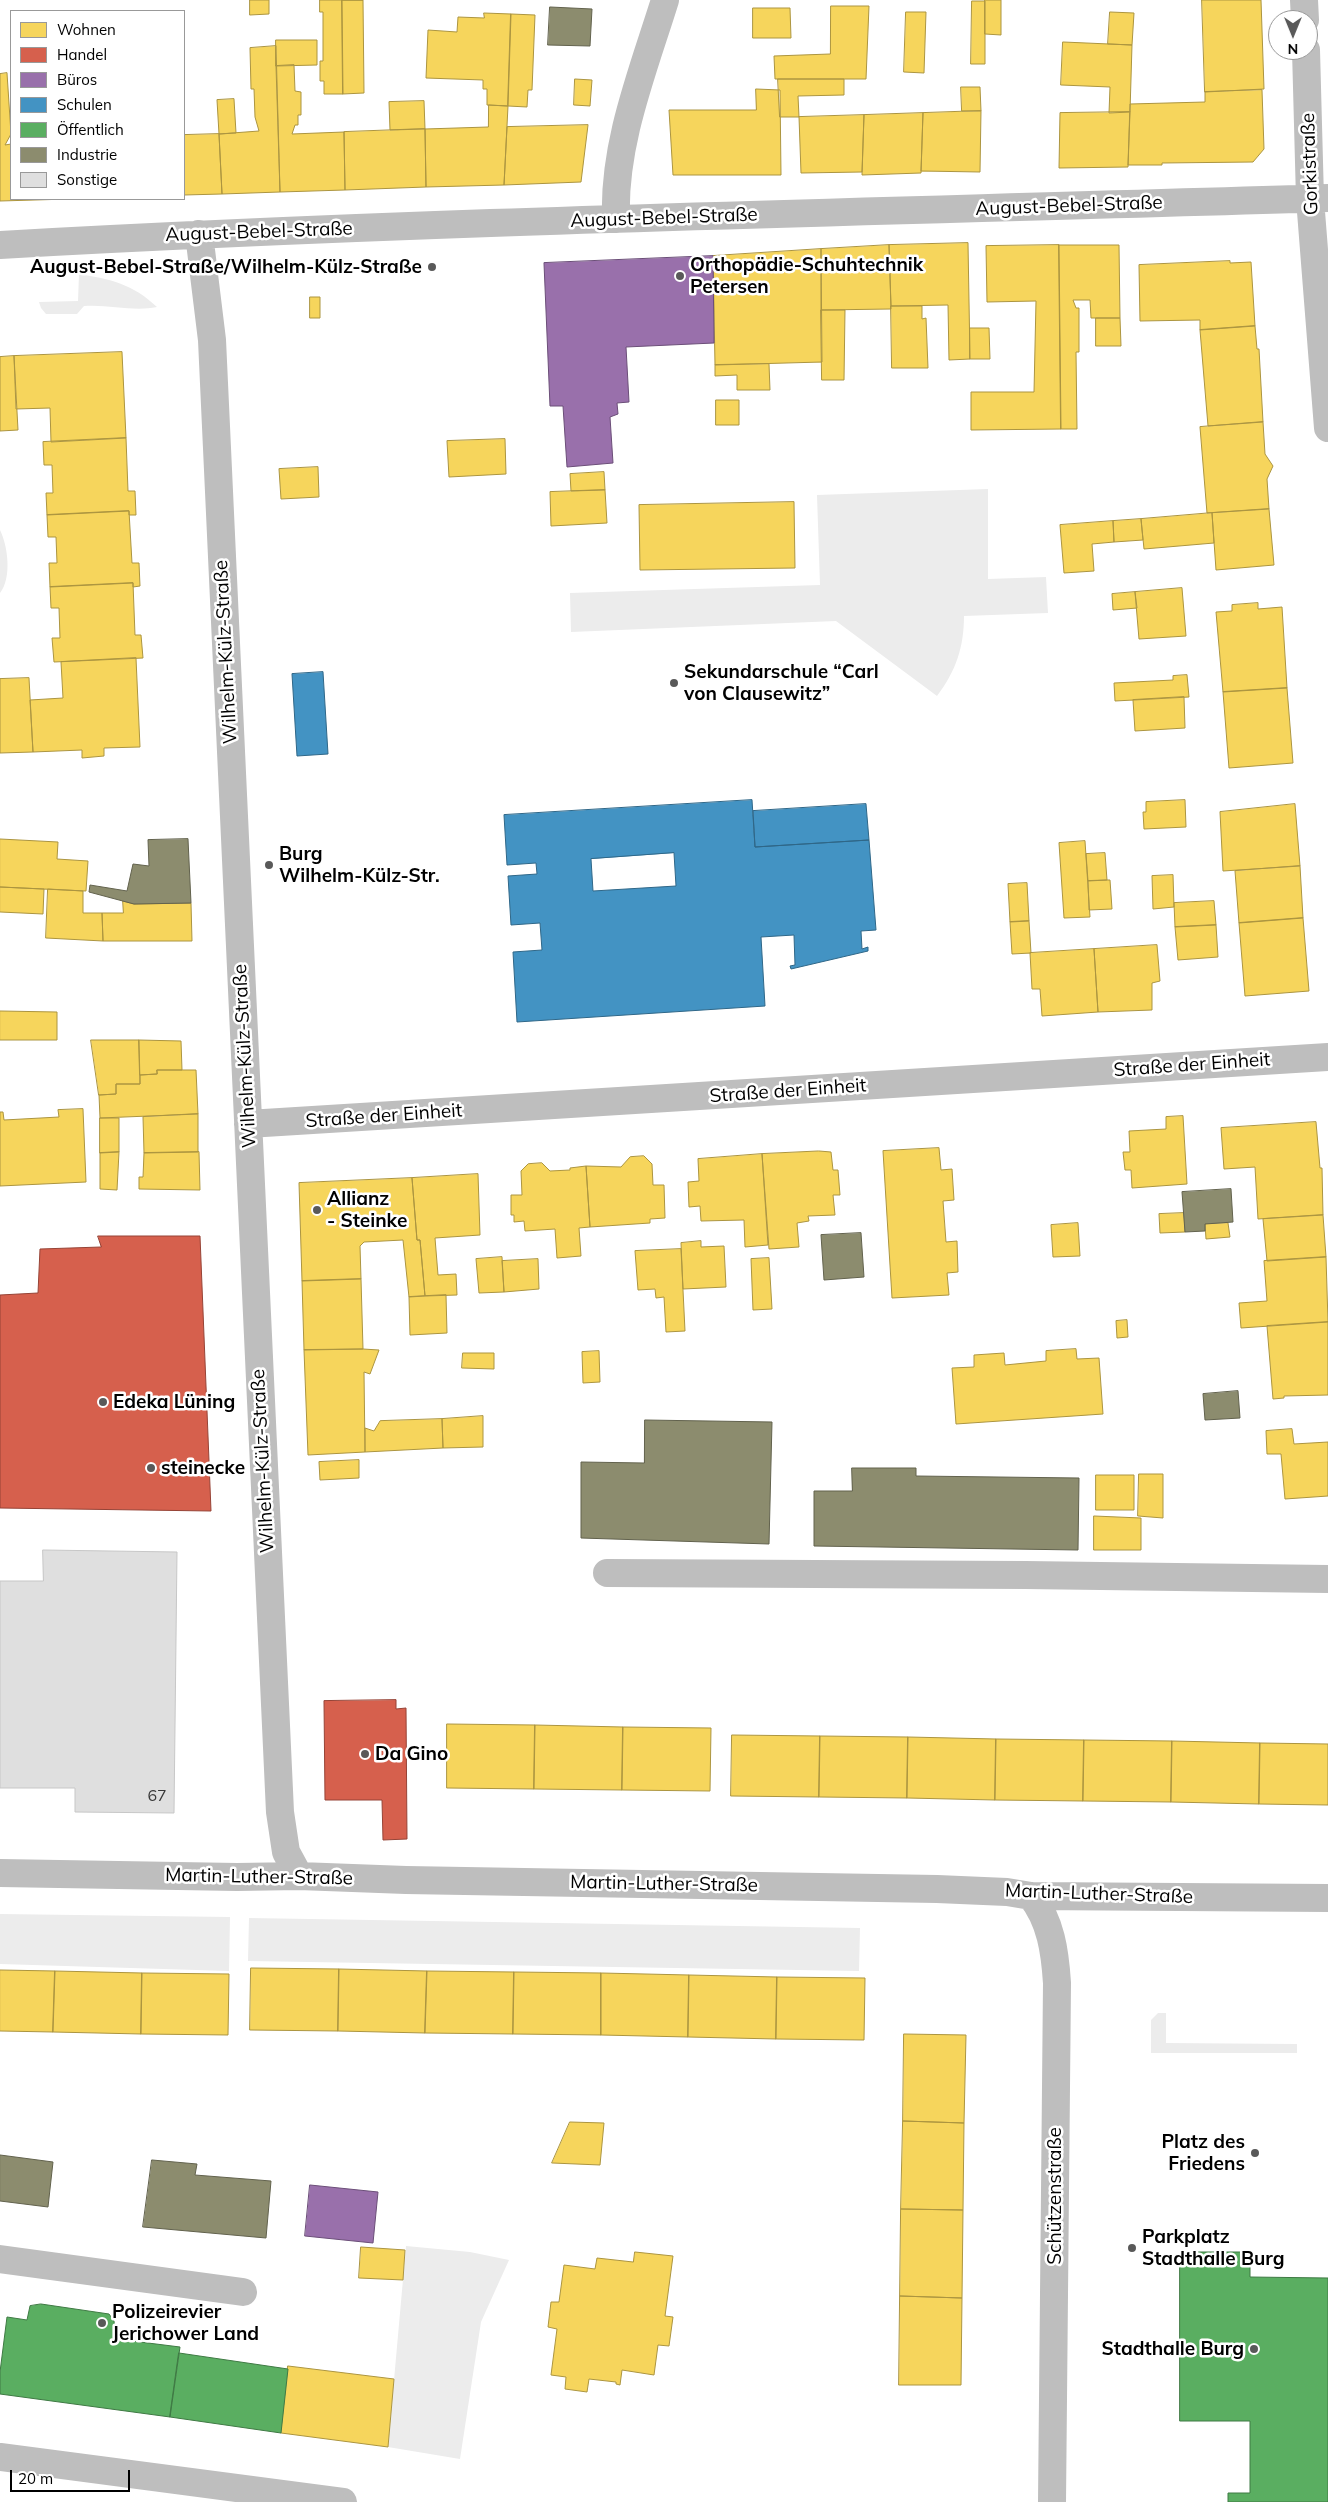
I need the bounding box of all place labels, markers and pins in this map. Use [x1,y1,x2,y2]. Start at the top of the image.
place label: Orthopädie-Schuhtechnik Petersen [690,254,923,298]
place label: August-Bebel-Straße/Wilhelm-Külz-Straße [30,256,422,278]
marker: August-Bebel-Straße/Wilhelm-Külz-Straße [426,261,438,273]
marker: Orthopädie-Schuhtechnik Petersen [674,270,686,282]
place label: Sekundarschule “Carl von Clausewitz” [684,661,879,705]
marker: Sekundarschule “Carl von Clausewitz” [668,677,680,689]
place label: Burg Wilhelm-Külz-Str. [279,843,440,887]
marker: Burg Wilhelm-Külz-Str. [263,859,275,871]
place label: Allianz - Steinke [327,1188,407,1232]
marker: Allianz - Steinke [311,1204,323,1216]
place label: Edeka Lüning [113,1391,235,1413]
marker: Edeka Lüning [97,1396,109,1408]
place label: steinecke [161,1457,245,1479]
marker: steinecke [145,1462,157,1474]
place label: Da Gino [375,1743,448,1765]
marker: Da Gino [359,1748,371,1760]
place label: Platz des Friedens [1161,2131,1245,2175]
marker: Platz des Friedens [1249,2147,1261,2159]
place label: Parkplatz Stadthalle Burg [1142,2226,1284,2270]
marker: Parkplatz Stadthalle Burg [1126,2242,1138,2254]
place label: Polizeirevier Jerichower Land [112,2301,259,2345]
marker: Polizeirevier Jerichower Land [96,2317,108,2329]
place label: Stadthalle Burg [1102,2338,1244,2360]
marker: Stadthalle Burg [1248,2343,1260,2355]

